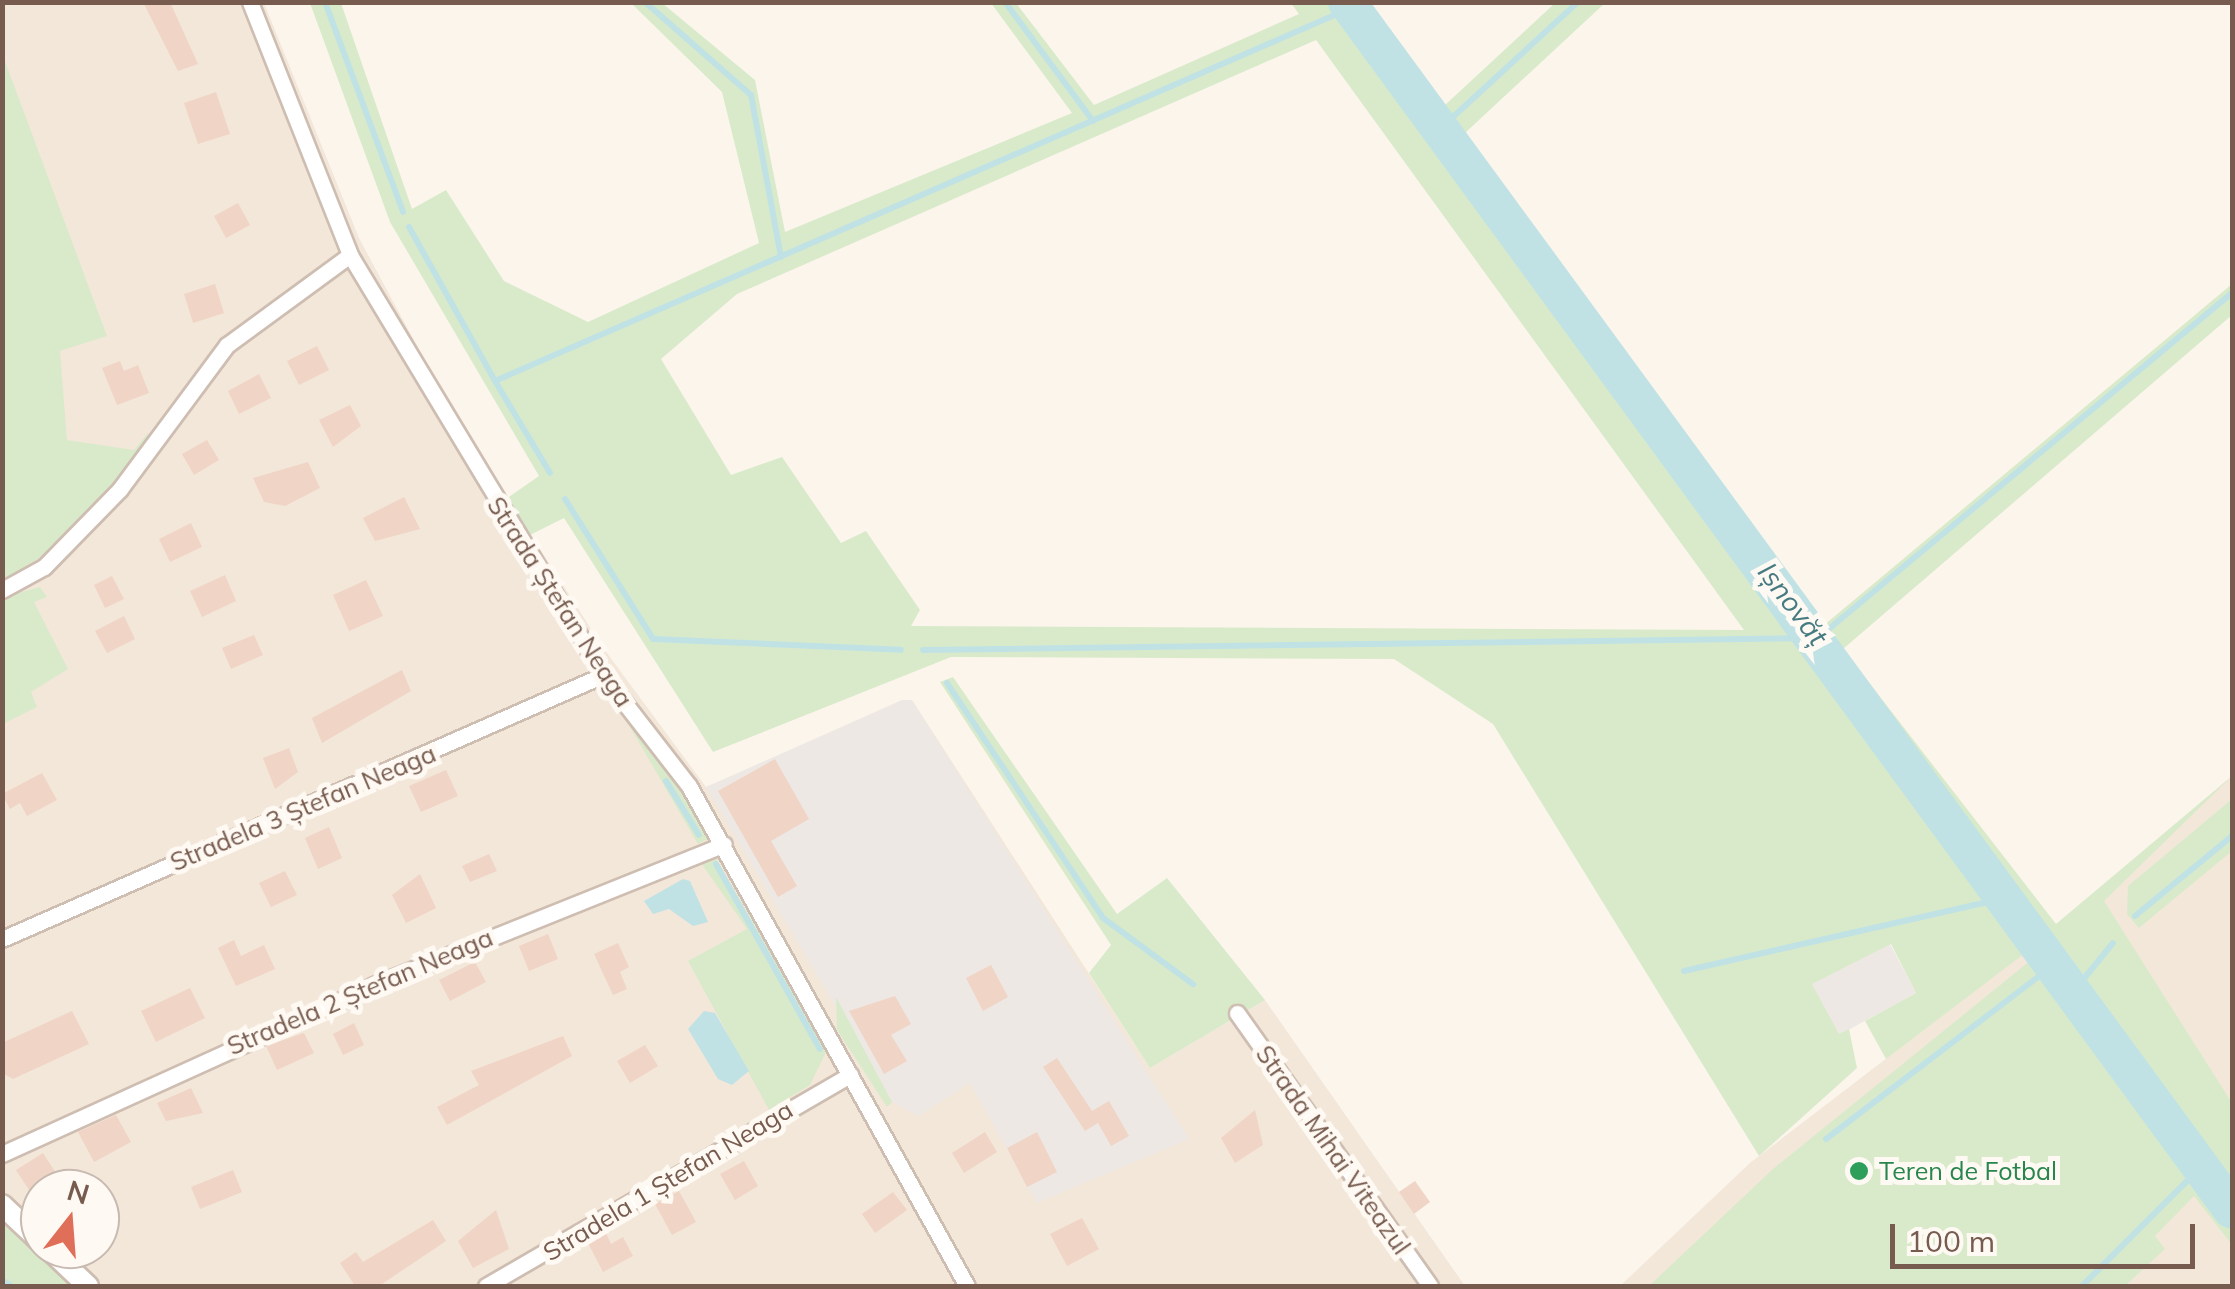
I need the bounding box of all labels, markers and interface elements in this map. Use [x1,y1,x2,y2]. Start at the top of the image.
street label: Strada Ștefan Neaga [481,491,639,713]
water label: Ișnovăț [1751,556,1835,652]
street label: Stradela 3 Ștefan Neaga [166,738,440,878]
street label: Stradela 2 Ștefan Neaga [223,922,497,1062]
street label: Strada Mihai Viteazul [1250,1040,1416,1260]
street label: Stradela 1 Ștefan Neaga [538,1095,798,1267]
place label: Teren de Fotbal [1879,1156,2057,1186]
marker: Teren de Fotbal [1848,1160,1870,1182]
north arrow [20,1169,120,1269]
text: N [63,1172,94,1212]
scale bar [1895,1204,2200,1266]
text: 100 m [1907,1222,1995,1260]

